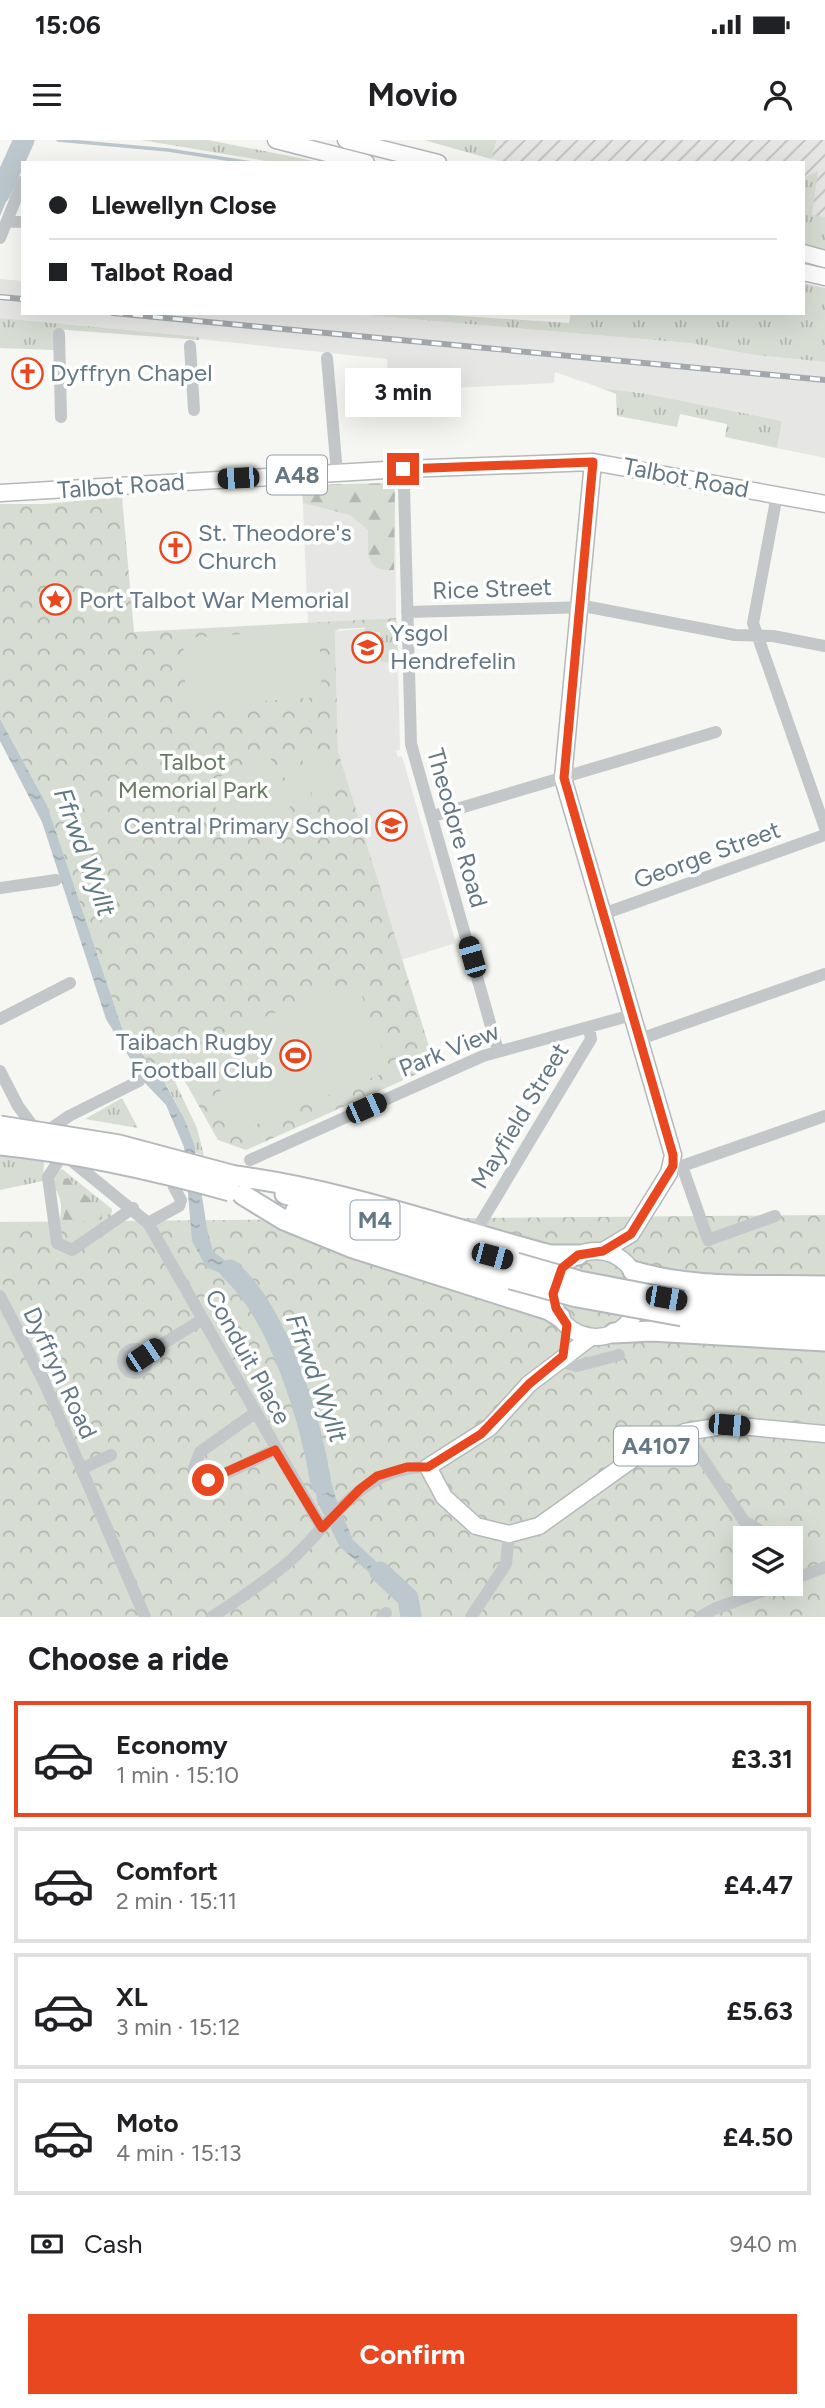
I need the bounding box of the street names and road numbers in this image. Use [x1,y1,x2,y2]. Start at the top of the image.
street label: Talbot Road [621,451,751,504]
road number: A48 [267,456,327,494]
street label: Talbot Road [56,467,186,504]
street label: Rice Street [432,572,552,605]
street label: Theodore Road [421,745,494,911]
street label: George Street [630,815,784,894]
street label: Park View [395,1016,503,1083]
street label: Mayfield Street [465,1038,574,1194]
road number: M4 [350,1200,400,1240]
street label: Conduit Place [199,1284,298,1429]
street label: Dyffryn Road [17,1302,104,1443]
road number: A4107 [614,1427,698,1466]

